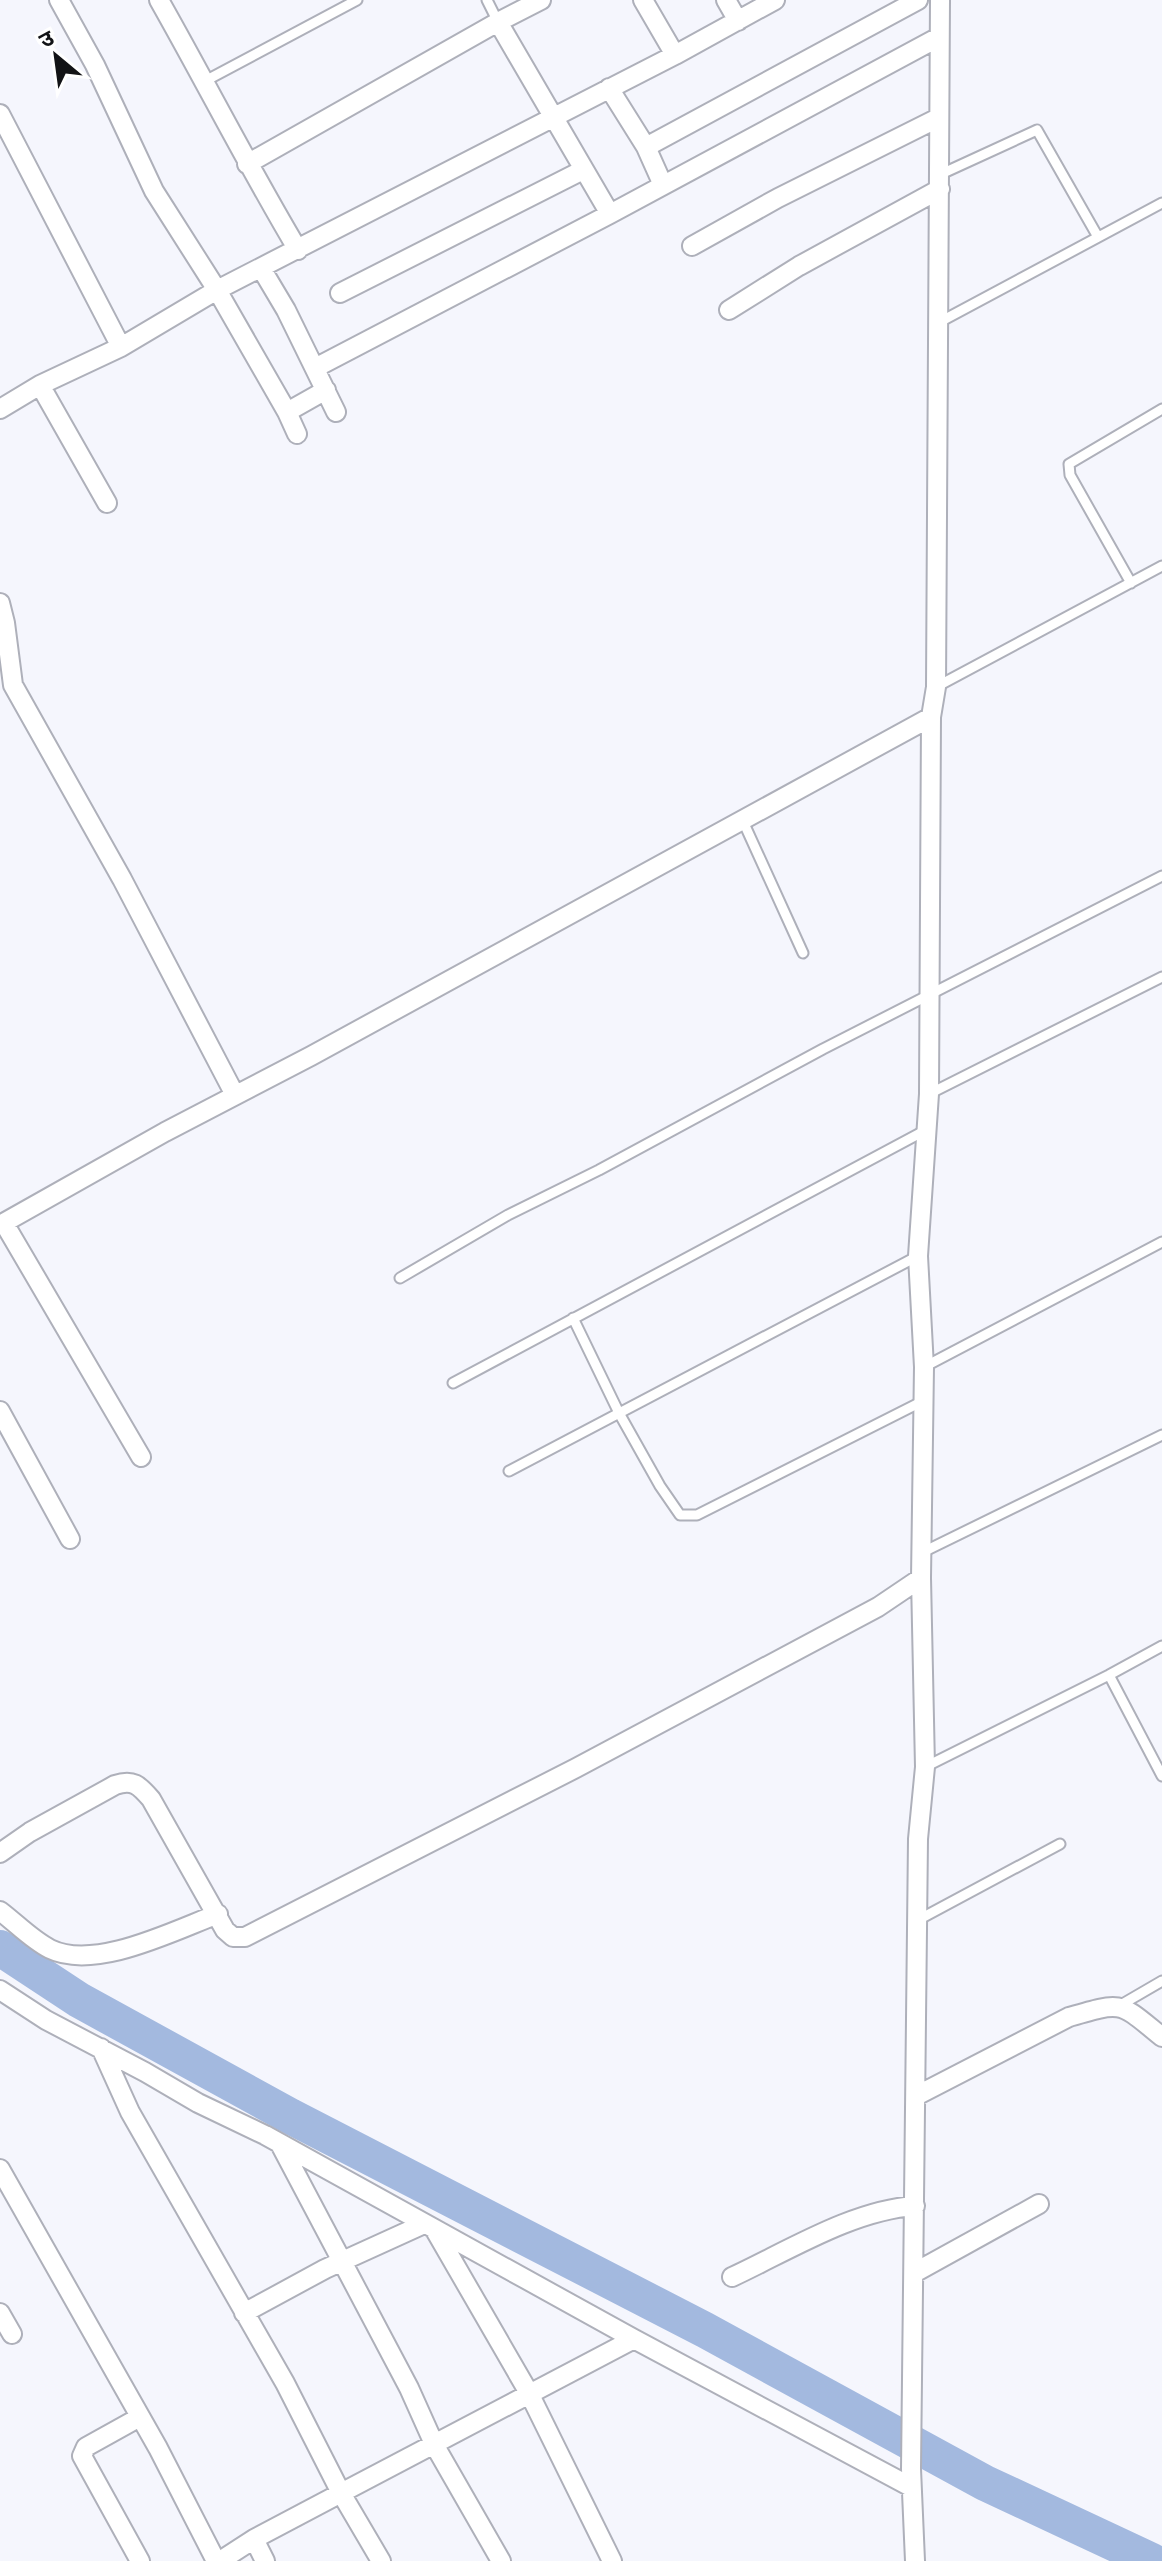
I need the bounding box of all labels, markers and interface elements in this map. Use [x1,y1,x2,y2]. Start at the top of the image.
north arrow [16,16,96,96]
text: उ [34,23,60,54]

